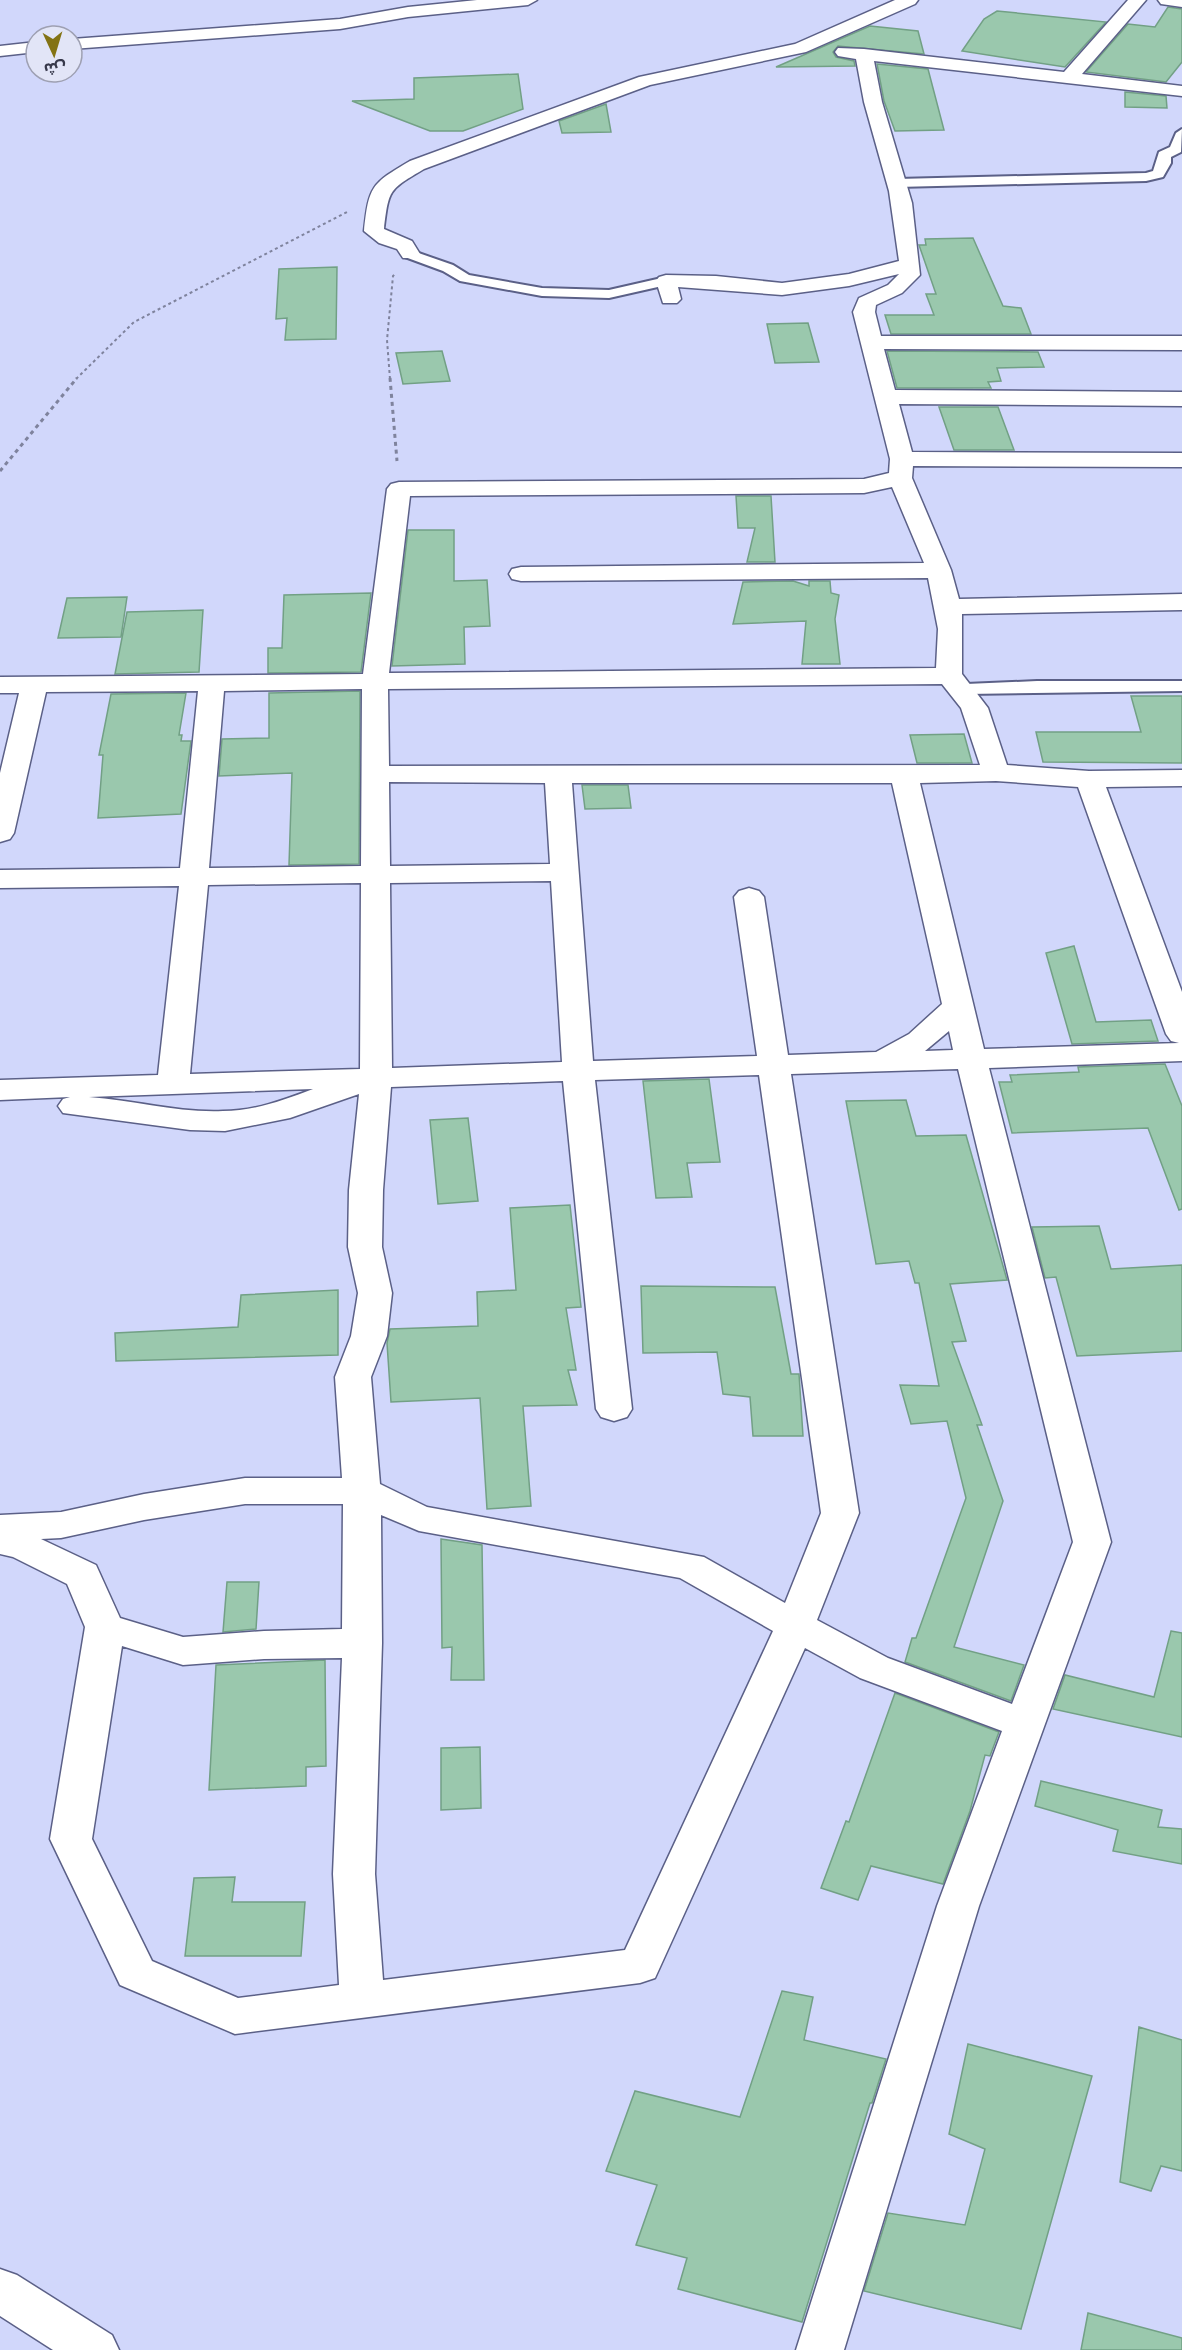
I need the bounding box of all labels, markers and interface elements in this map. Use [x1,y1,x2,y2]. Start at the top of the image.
north arrow [24,24,84,84]
text: ش [43,57,67,81]

